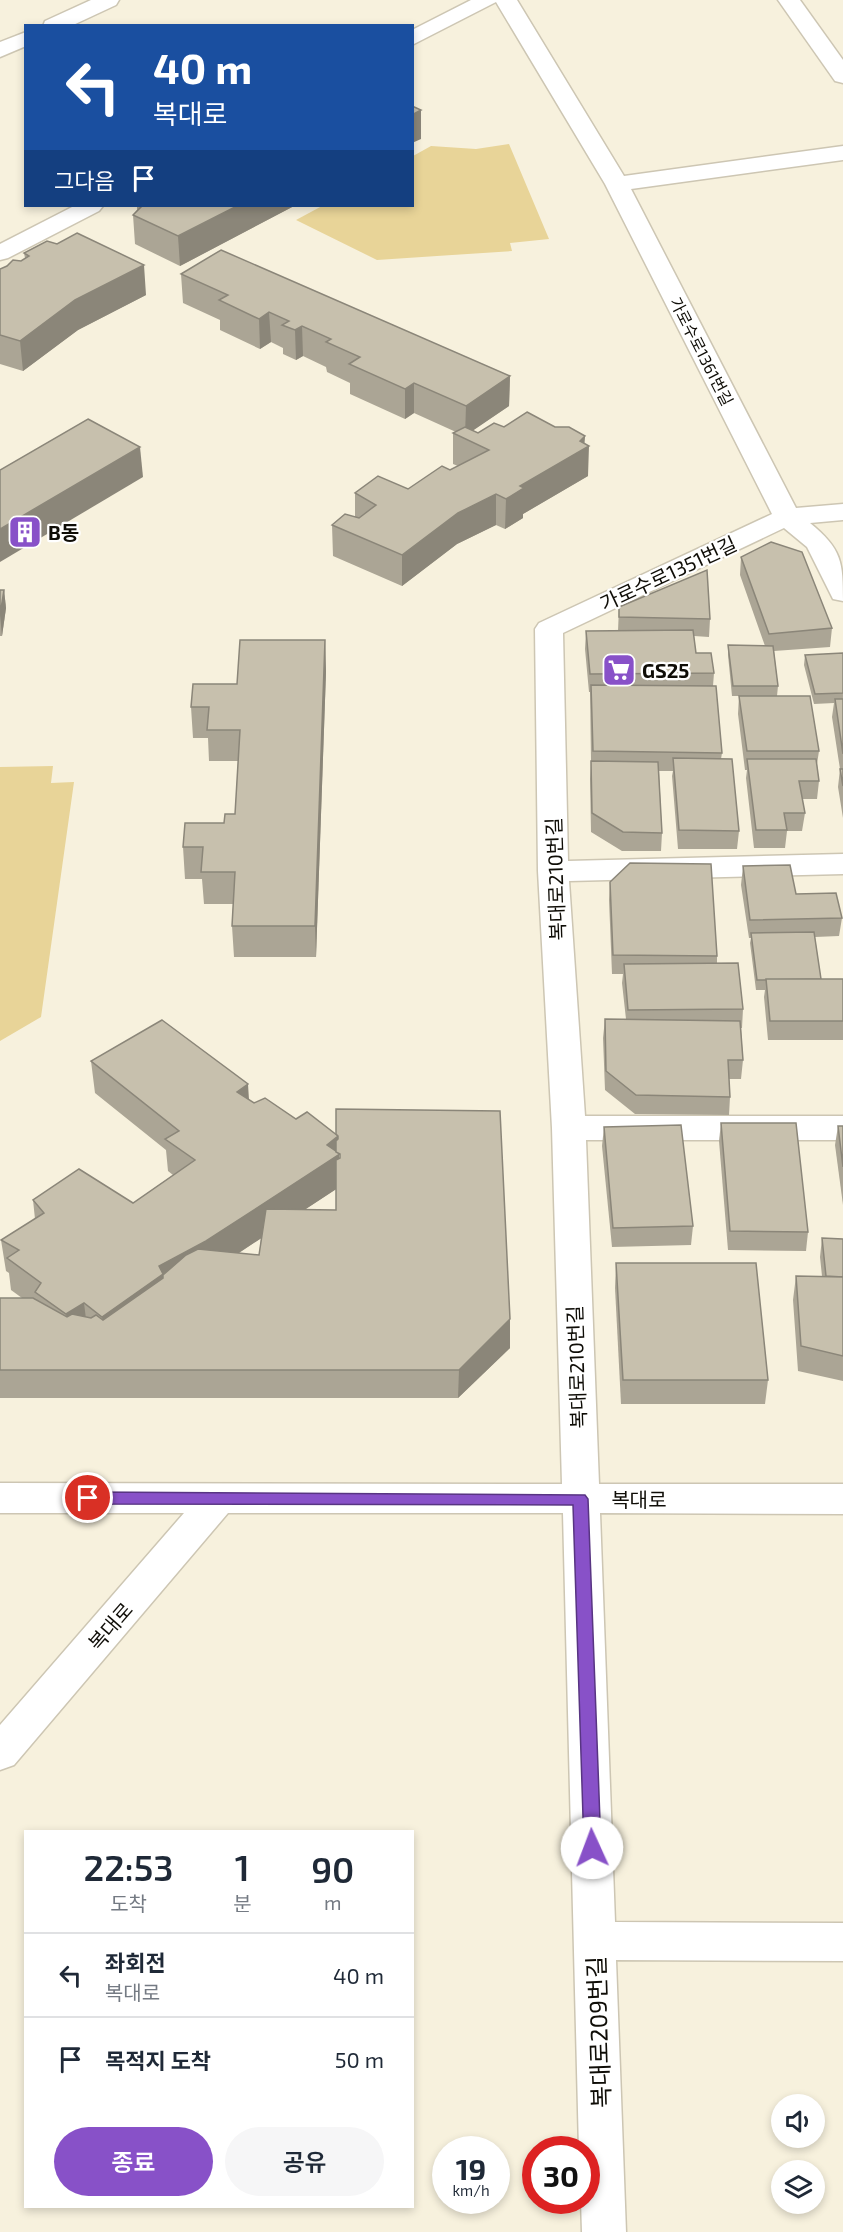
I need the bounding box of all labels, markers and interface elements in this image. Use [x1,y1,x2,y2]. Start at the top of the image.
text: 40 m [153,42,252,92]
icon: left [54,48,132,126]
text: 복대로 [153,97,228,129]
icon: arrive [127,162,160,195]
text: 그다음 [54,167,115,193]
street label: 가로수로1361번길 [666,294,738,408]
building icon: B동 [7,514,43,550]
place label: B동 [48,520,79,544]
street label: 가로수로1351번길 [596,531,740,615]
supermarket icon: GS25 [601,652,637,688]
place label: GS25 [642,658,689,682]
street label: 복대로210번길 [541,817,569,941]
street label: 복대로210번길 [562,1305,590,1429]
pin [62,1472,113,1523]
icon: arrive [71,1481,104,1514]
street label: 복대로 [611,1487,667,1511]
street label: 복대로 [83,1597,137,1655]
position arrow [560,1816,624,1880]
text: 22:53 [84,1845,174,1888]
text: 1 [235,1845,250,1888]
text: 90 [311,1847,354,1890]
text: m [324,1890,342,1914]
text: 도착 [110,1891,147,1915]
text: 분 [233,1891,252,1915]
text: 좌회전 [105,1949,166,1975]
street label: 복대로209번길 [581,1955,615,2109]
icon: left [54,1959,87,1992]
text: 40 m [333,1962,384,1988]
text: 복대로 [105,1980,160,2004]
icon: arrive [54,2043,87,2076]
text: 50 m [335,2046,384,2072]
text: 목적지 도착 [105,2047,211,2073]
map controls [771,2094,825,2214]
button: sound [771,2094,825,2148]
button: 종료 [54,2127,213,2196]
button: 공유 [225,2127,384,2196]
speed limit sign: 30 [522,2136,600,2214]
text: 19 [456,2150,486,2186]
button: layers [771,2160,825,2214]
text: km/h [452,2181,490,2199]

